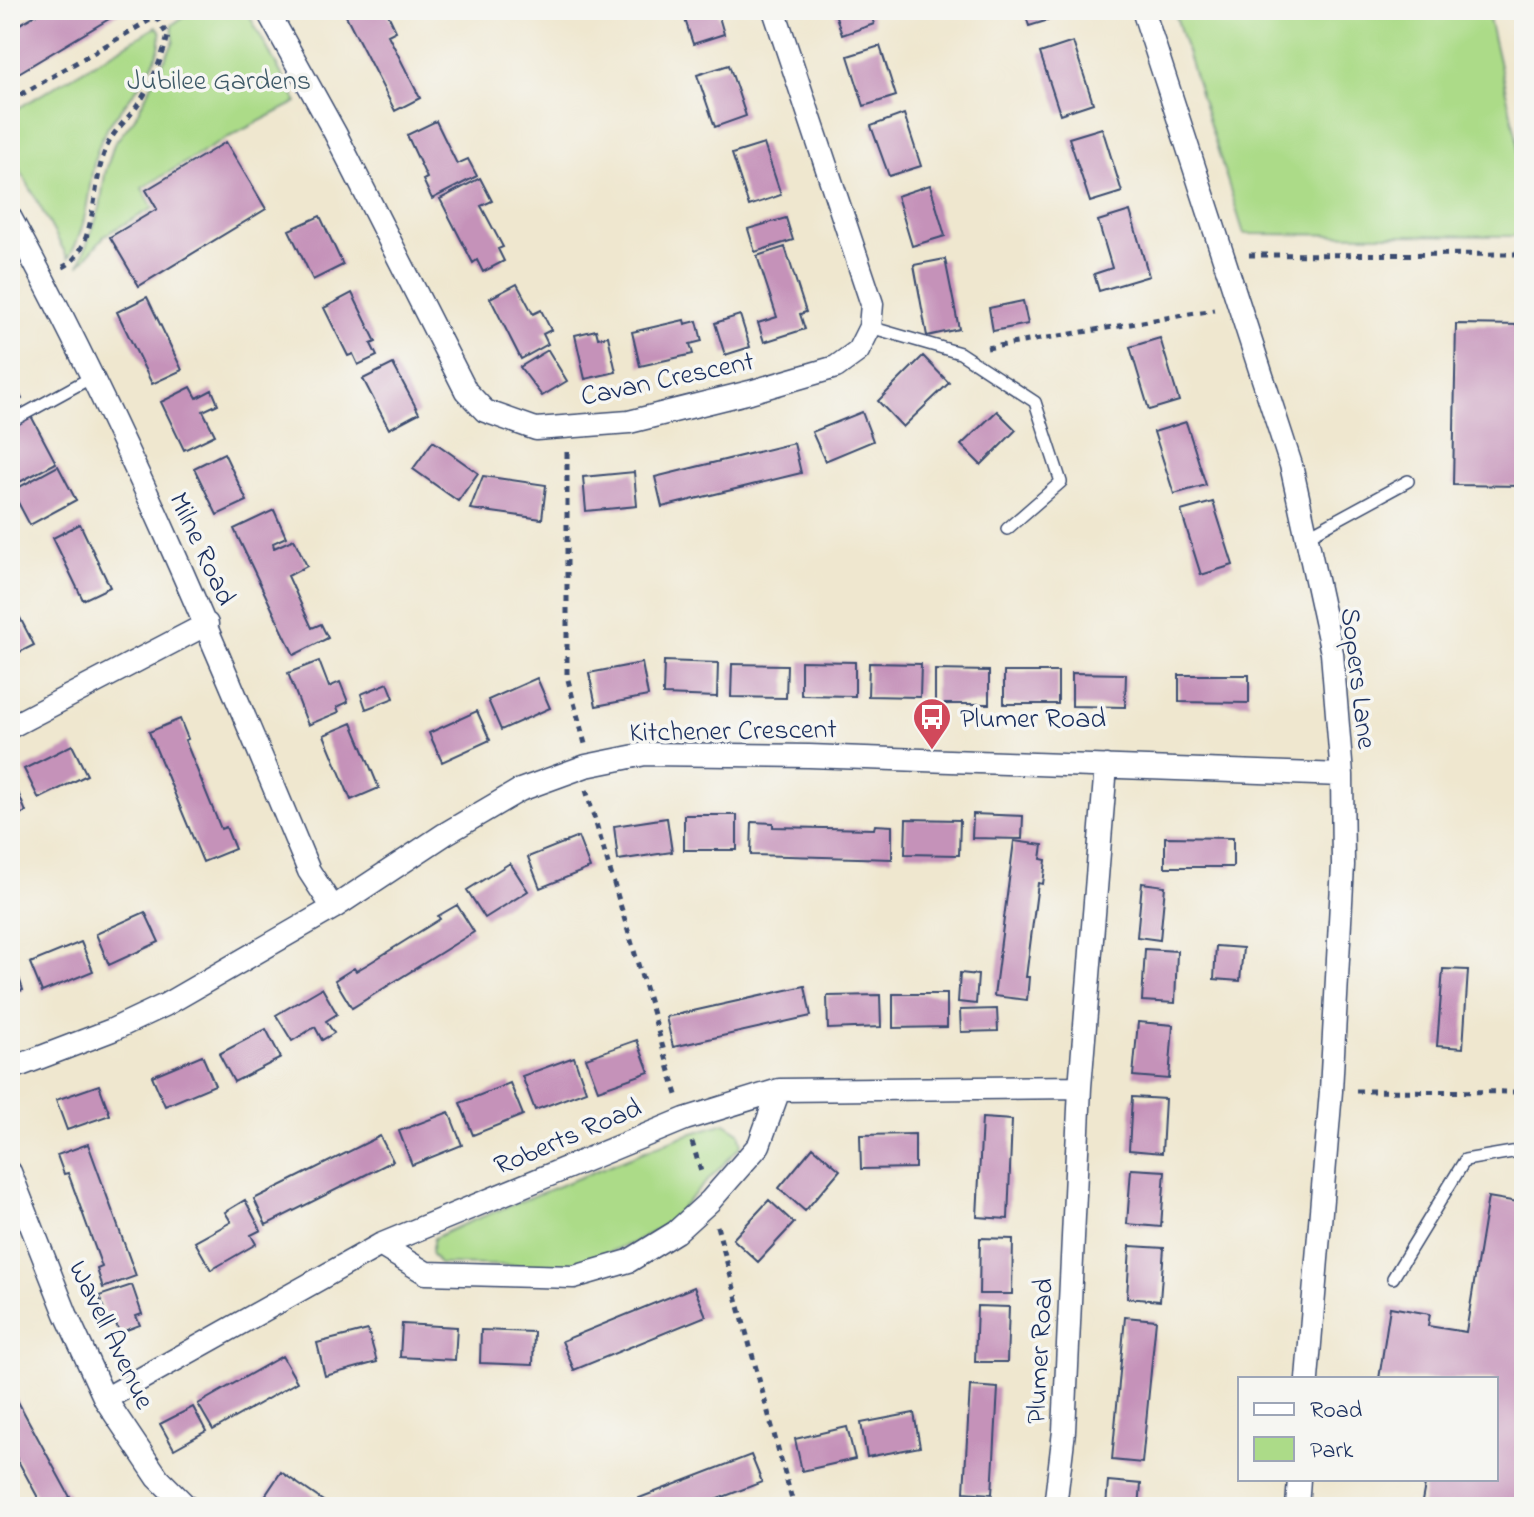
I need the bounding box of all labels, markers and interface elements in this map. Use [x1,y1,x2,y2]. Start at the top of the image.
park label: Jubilee Gardens [127,62,311,103]
street label: Cavan Crescent [577,342,758,419]
street label: Milne Road [157,486,245,613]
street label: Sopers Lane [1328,605,1386,752]
bus stop icon: Plumer Road [911,696,953,751]
place label: Plumer Road [960,700,1106,741]
street label: Kitchener Crescent [629,710,837,755]
street label: Roberts Road [488,1089,649,1188]
street label: Wavell Avenue [56,1254,164,1417]
street label: Plumer Road [1017,1277,1066,1425]
legend [1238,1377,1498,1481]
text: Road [1310,1394,1363,1429]
text: Park [1310,1434,1354,1469]

